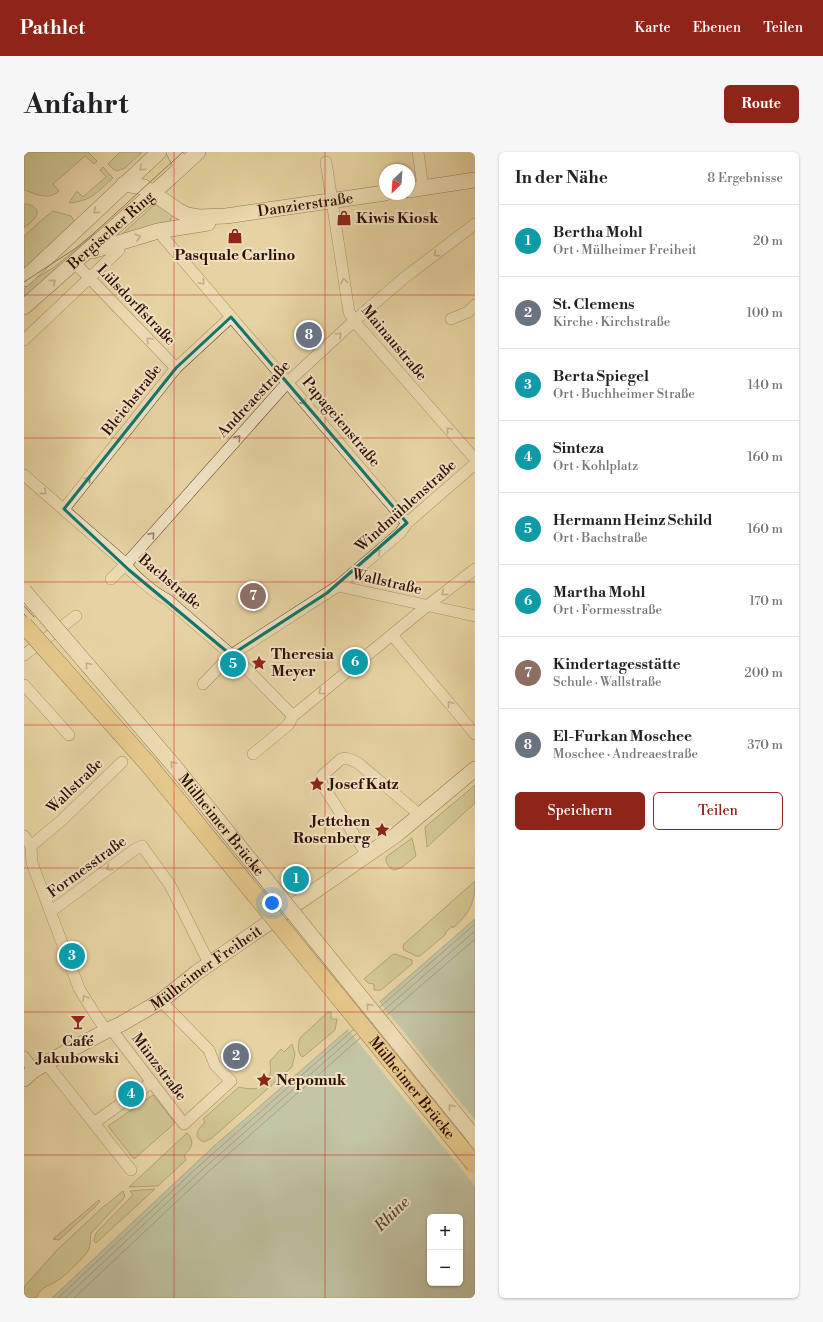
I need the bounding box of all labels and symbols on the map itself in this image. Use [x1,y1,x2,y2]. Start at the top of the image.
one-way arrow [139,163,147,171]
north arrow [379,164,415,200]
street label: Bergischer Ring [63,187,158,274]
street label: Danzierstraße [256,188,354,221]
one-way arrow [93,206,100,213]
shop icon: Kiwis Kiosk [335,209,353,227]
place label: Kiwis Kiosk [356,209,439,228]
shop icon: Pasquale Carlino [226,227,244,245]
one-way arrow [134,233,141,242]
place label: Pasquale Carlino [175,246,296,265]
one-way arrow [433,249,440,256]
street label: Lülsdorffstraße [93,261,179,349]
one-way arrow [197,278,204,285]
one-way arrow [340,278,349,284]
one-way arrow [49,279,56,286]
street label: Mainaustraße [357,301,431,385]
pin: 8 [296,320,322,350]
one-way arrow [334,332,342,340]
one-way arrow [146,337,154,345]
street label: Andreaestraße [213,356,295,442]
street label: Bleichstraße [97,360,166,440]
street label: Papageienstraße [298,373,384,471]
one-way arrow [300,398,307,405]
one-way arrow [447,427,454,434]
one-way arrow [234,435,241,443]
street label: Windmühlenstraße [351,456,460,557]
one-way arrow [84,476,91,483]
one-way arrow [39,487,47,495]
one-way arrow [147,532,154,539]
street label: Bachstraße [134,549,205,614]
one-way arrow [374,549,381,556]
street label: Wallstraße [349,565,424,599]
pin: 7 [240,581,266,611]
one-way arrow [442,588,449,595]
place label: Theresia Meyer [271,645,335,681]
pin: 6 [342,647,368,677]
pin: 5 [220,649,246,679]
place icon: Theresia Meyer [250,654,268,672]
one-way arrow [85,662,93,670]
one-way arrow [319,688,326,695]
one-way arrow [447,701,454,709]
street label: Wallstraße [42,754,107,818]
one-way arrow [170,761,177,768]
street label: Mülheimer Brücke [174,769,269,880]
place icon: Josef Katz [308,775,326,793]
place label: Josef Katz [327,775,399,794]
place label: Jettchen Rosenberg [293,812,371,848]
place icon: Jettchen Rosenberg [373,821,391,839]
street label: Formesstraße [44,832,130,902]
one-way arrow [107,863,114,870]
pin: 1 [283,864,309,894]
your location [262,893,282,913]
street label: Mülheimer Freiheit [147,921,266,1015]
pin: 3 [59,941,85,971]
one-way arrow [82,995,89,1002]
one-way arrow [366,1004,373,1011]
bar icon: Café Jakubowski [69,1013,87,1031]
street label: Münzstraße [127,1029,191,1105]
place label: Café Jakubowski [35,1032,119,1068]
street label: Mülheimer Brücke [365,1032,460,1143]
pin: 2 [223,1041,249,1071]
place icon: Nepomuk [255,1071,273,1089]
place label: Nepomuk [276,1071,347,1090]
pin: 4 [118,1079,144,1109]
one-way arrow [448,1105,455,1112]
water label: Rhine [370,1192,414,1236]

